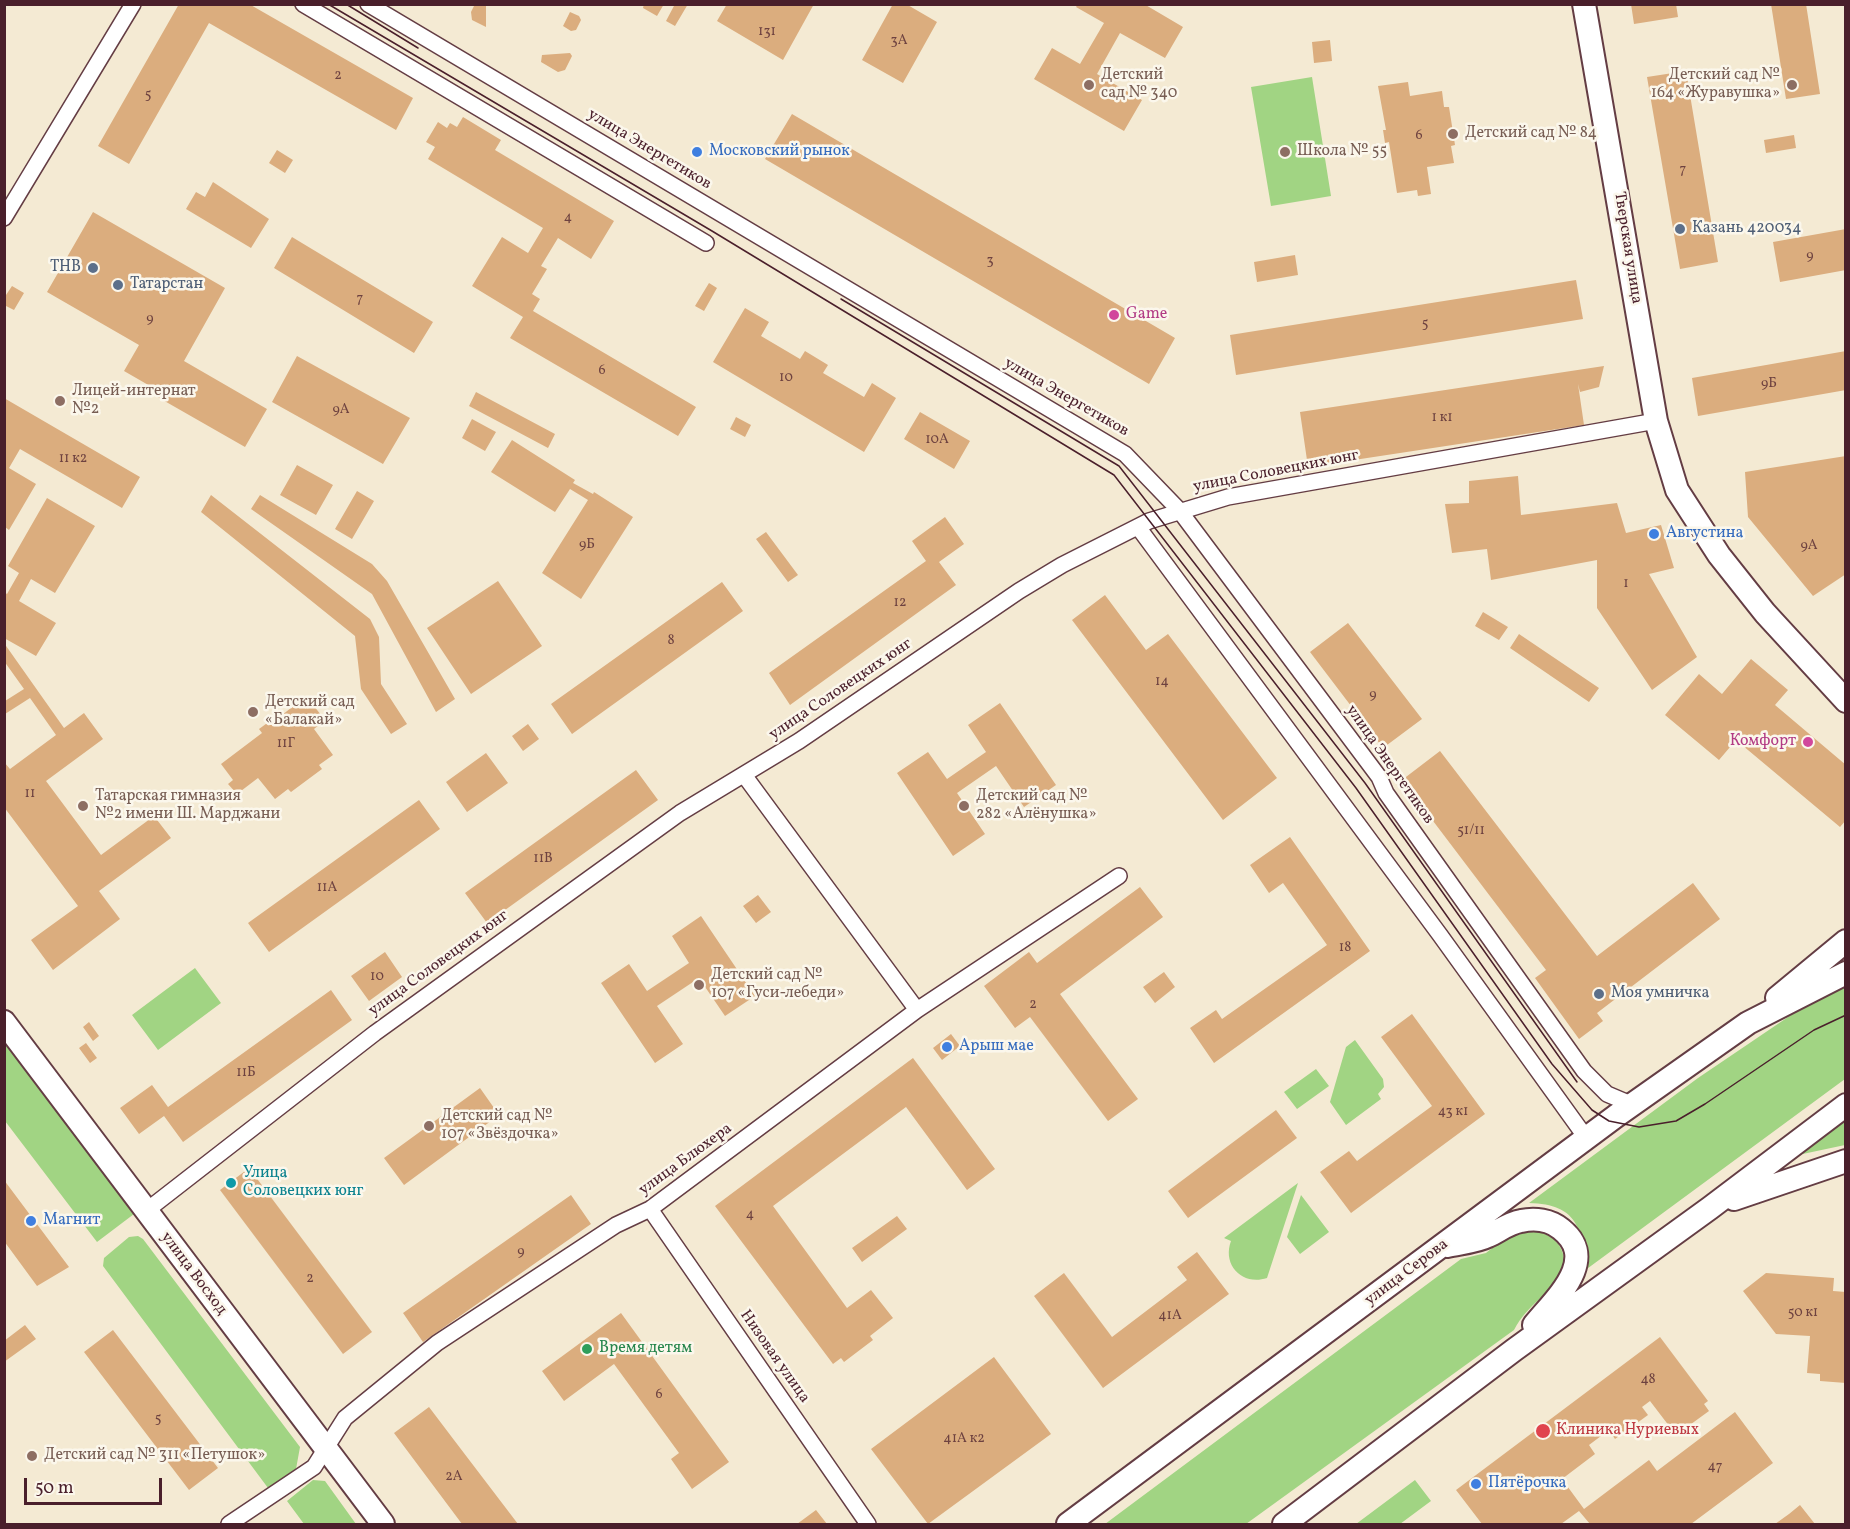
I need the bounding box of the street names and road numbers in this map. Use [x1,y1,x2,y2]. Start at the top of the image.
street label: улица Энергетиков [584,105,714,195]
street label: Тверская улица [1609,191,1645,305]
street label: улица Энергетиков [1000,354,1132,442]
street label: улица Соловецких юнг [1192,447,1360,497]
street label: улица Соловецких юнг [766,635,916,745]
street label: улица Энергетиков [1341,702,1437,828]
street label: улица Соловецких юнг [365,907,513,1021]
street label: улица Блюхера [636,1120,736,1200]
street label: улица Восход [156,1229,230,1319]
street label: улица Серова [1361,1235,1453,1311]
street label: Низовая улица [735,1307,813,1407]

